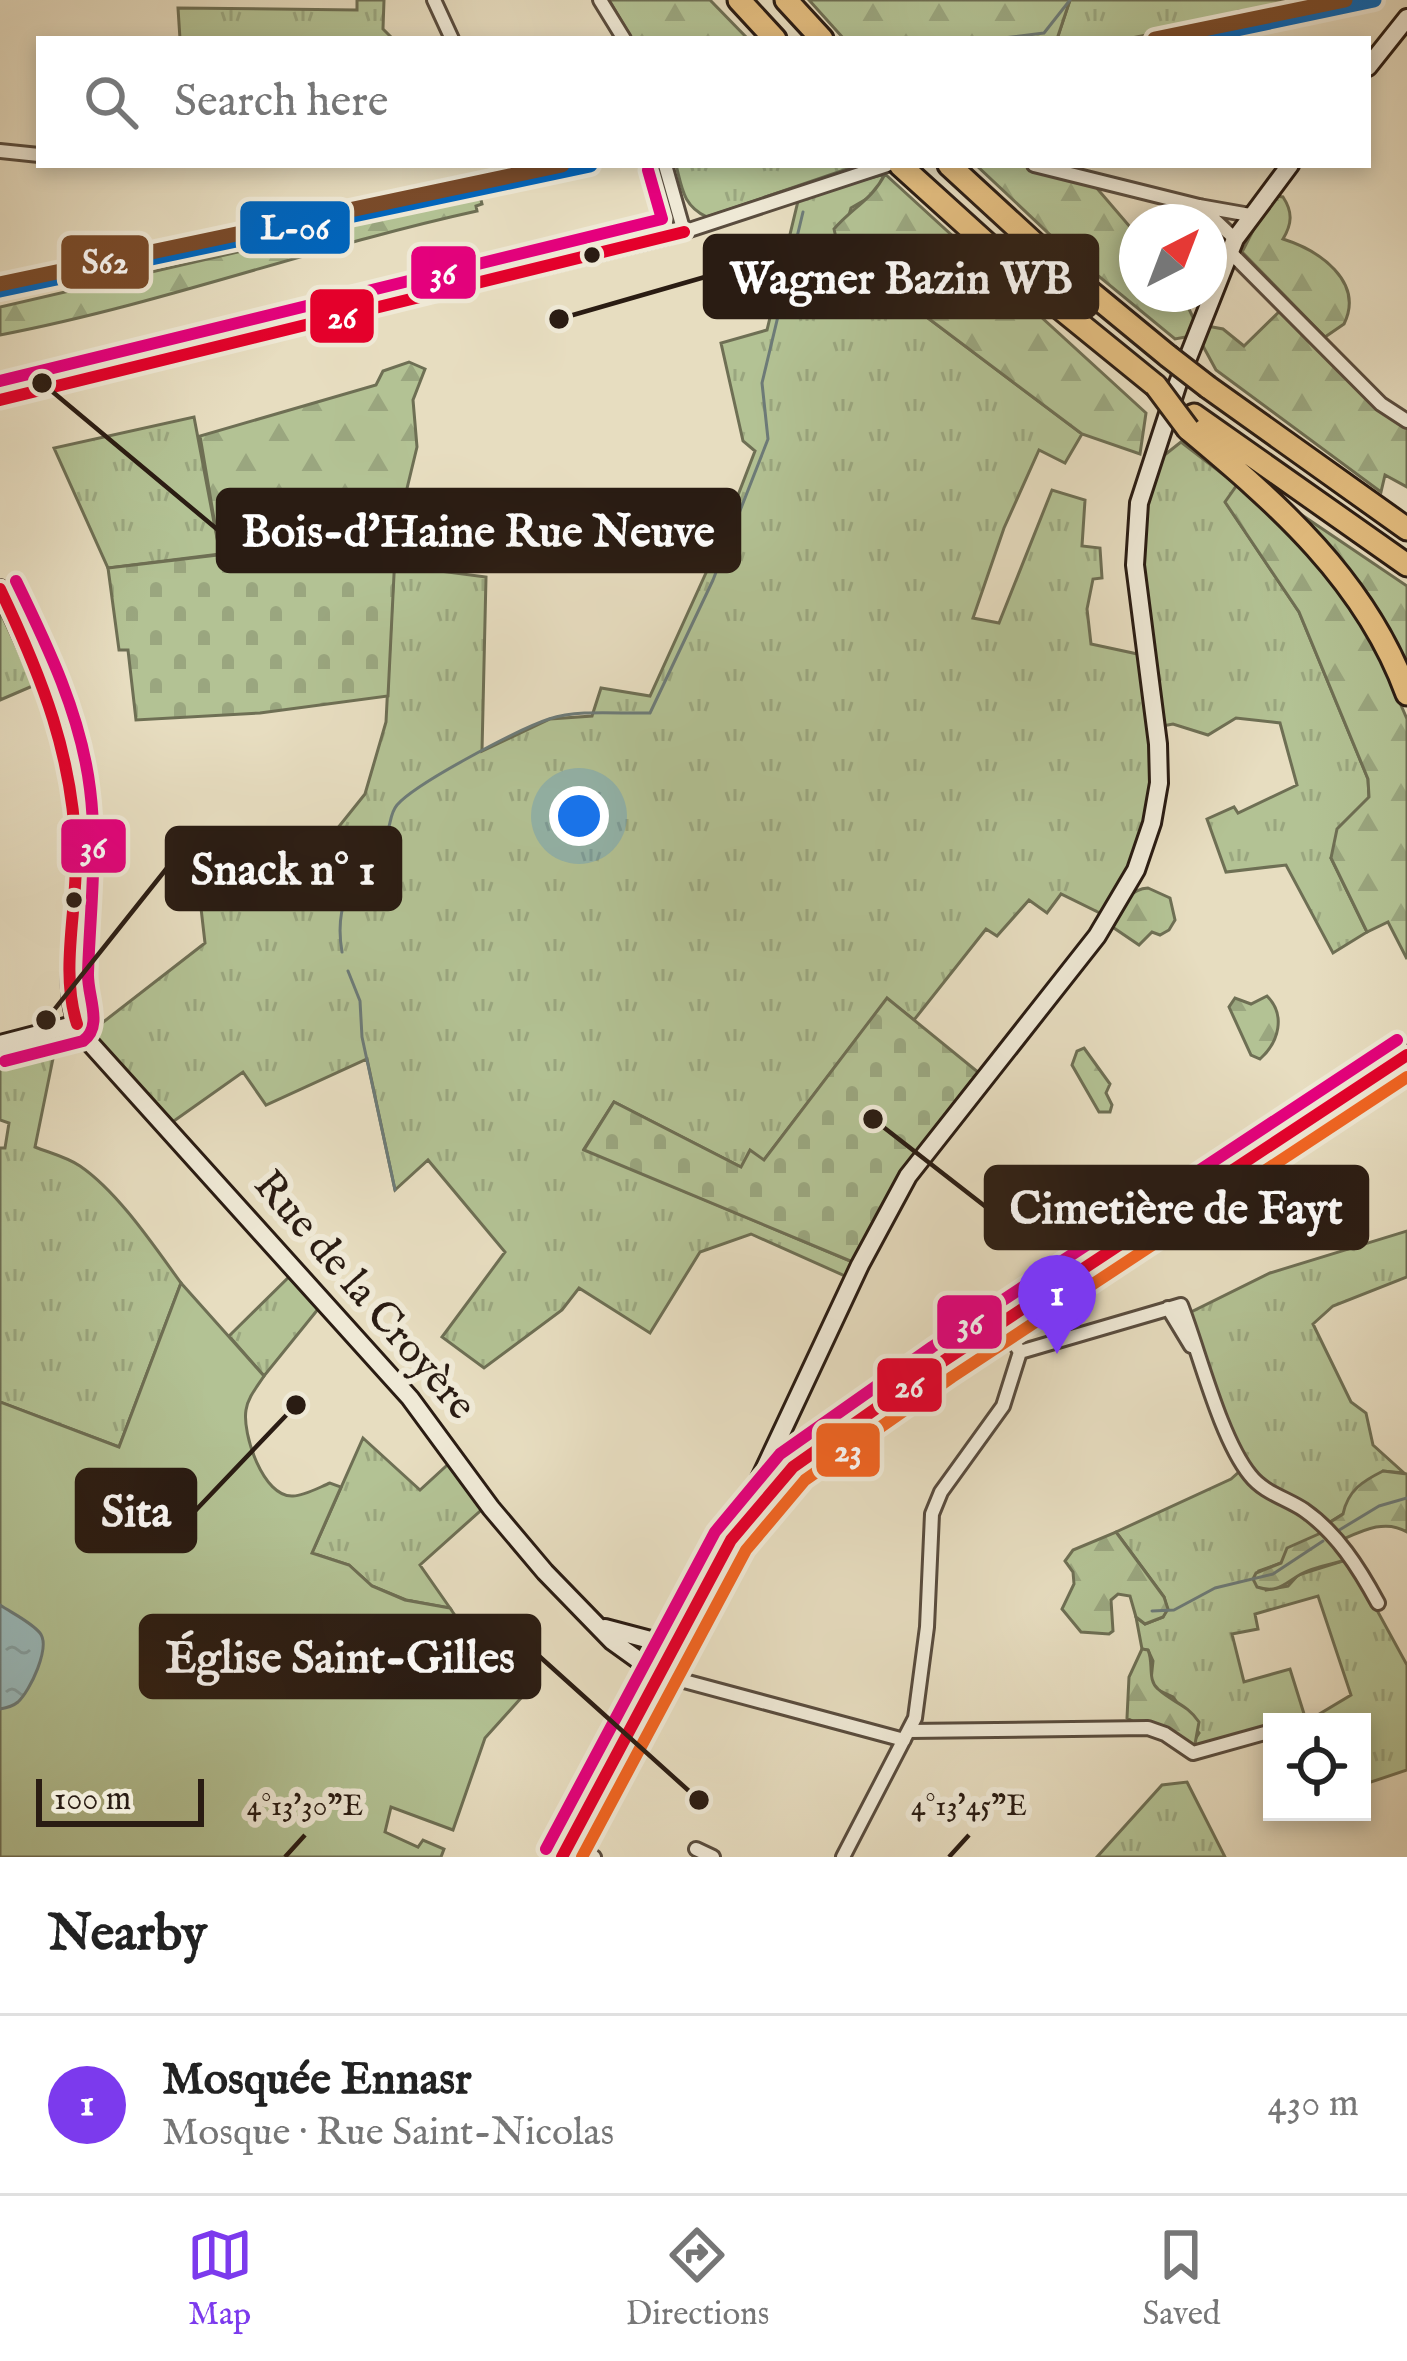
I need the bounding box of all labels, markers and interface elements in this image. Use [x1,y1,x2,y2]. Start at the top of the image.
search box [36,36,1371,168]
icon: search [78,69,144,135]
text: Search here [174,74,388,131]
line badge: L-06 [238,199,352,256]
north arrow [1119,204,1227,312]
text: L-06 [261,209,331,251]
line badge: S62 [59,233,151,291]
callout: Wagner Bazin WB [705,236,1097,317]
text: S62 [82,243,128,285]
line badge: 36 [409,244,478,301]
unlabelled marker [581,244,603,266]
text: Wagner Bazin WB [729,252,1073,309]
text: 36 [430,254,457,296]
line badge: 26 [308,287,376,345]
text: 26 [327,298,358,340]
callout: Bois-d'Haine Rue Neuve [218,490,739,571]
text: Bois-d'Haine Rue Neuve [241,505,715,562]
your location [549,786,609,846]
line badge: 36 [59,817,128,875]
text: 36 [80,828,107,870]
callout: Snack n° 1 [167,828,400,909]
text: Snack n° 1 [191,843,375,900]
unlabelled marker [63,889,85,911]
street label: Rue de la Croyère [241,1160,487,1432]
callout: Cimetière de Fayt [986,1167,1367,1248]
text: Cimetière de Fayt [1009,1182,1343,1239]
pin: 1 [1018,1255,1096,1354]
line badge: 36 [935,1293,1004,1351]
text: 36 [957,1304,984,1346]
line badge: 26 [875,1356,944,1414]
text: 26 [894,1367,925,1409]
line badge: 23 [814,1421,882,1479]
text: 23 [834,1431,862,1473]
callout: Sita [77,1470,195,1551]
text: Sita [101,1485,172,1542]
callout: Église Saint-Gilles [141,1616,539,1697]
text: Église Saint-Gilles [165,1630,515,1688]
map controls [1263,1713,1371,1821]
button: locate [1263,1713,1371,1821]
scale bar [36,1773,204,1826]
text: 100 m [54,1779,131,1821]
text: 4°13'30"E [247,1788,363,1826]
text: 4°13'45"E [911,1788,1027,1826]
text: Nearby [48,1903,207,1968]
text: Mosquée Ennasr [162,2052,472,2109]
text: 1 [80,2080,94,2129]
text: 430 m [1268,2080,1359,2129]
text: Mosque · Rue Saint-Nicolas [162,2109,614,2158]
tab: Map [187,2222,253,2336]
tab: Directions [626,2222,769,2336]
tab: Saved [1142,2222,1220,2336]

